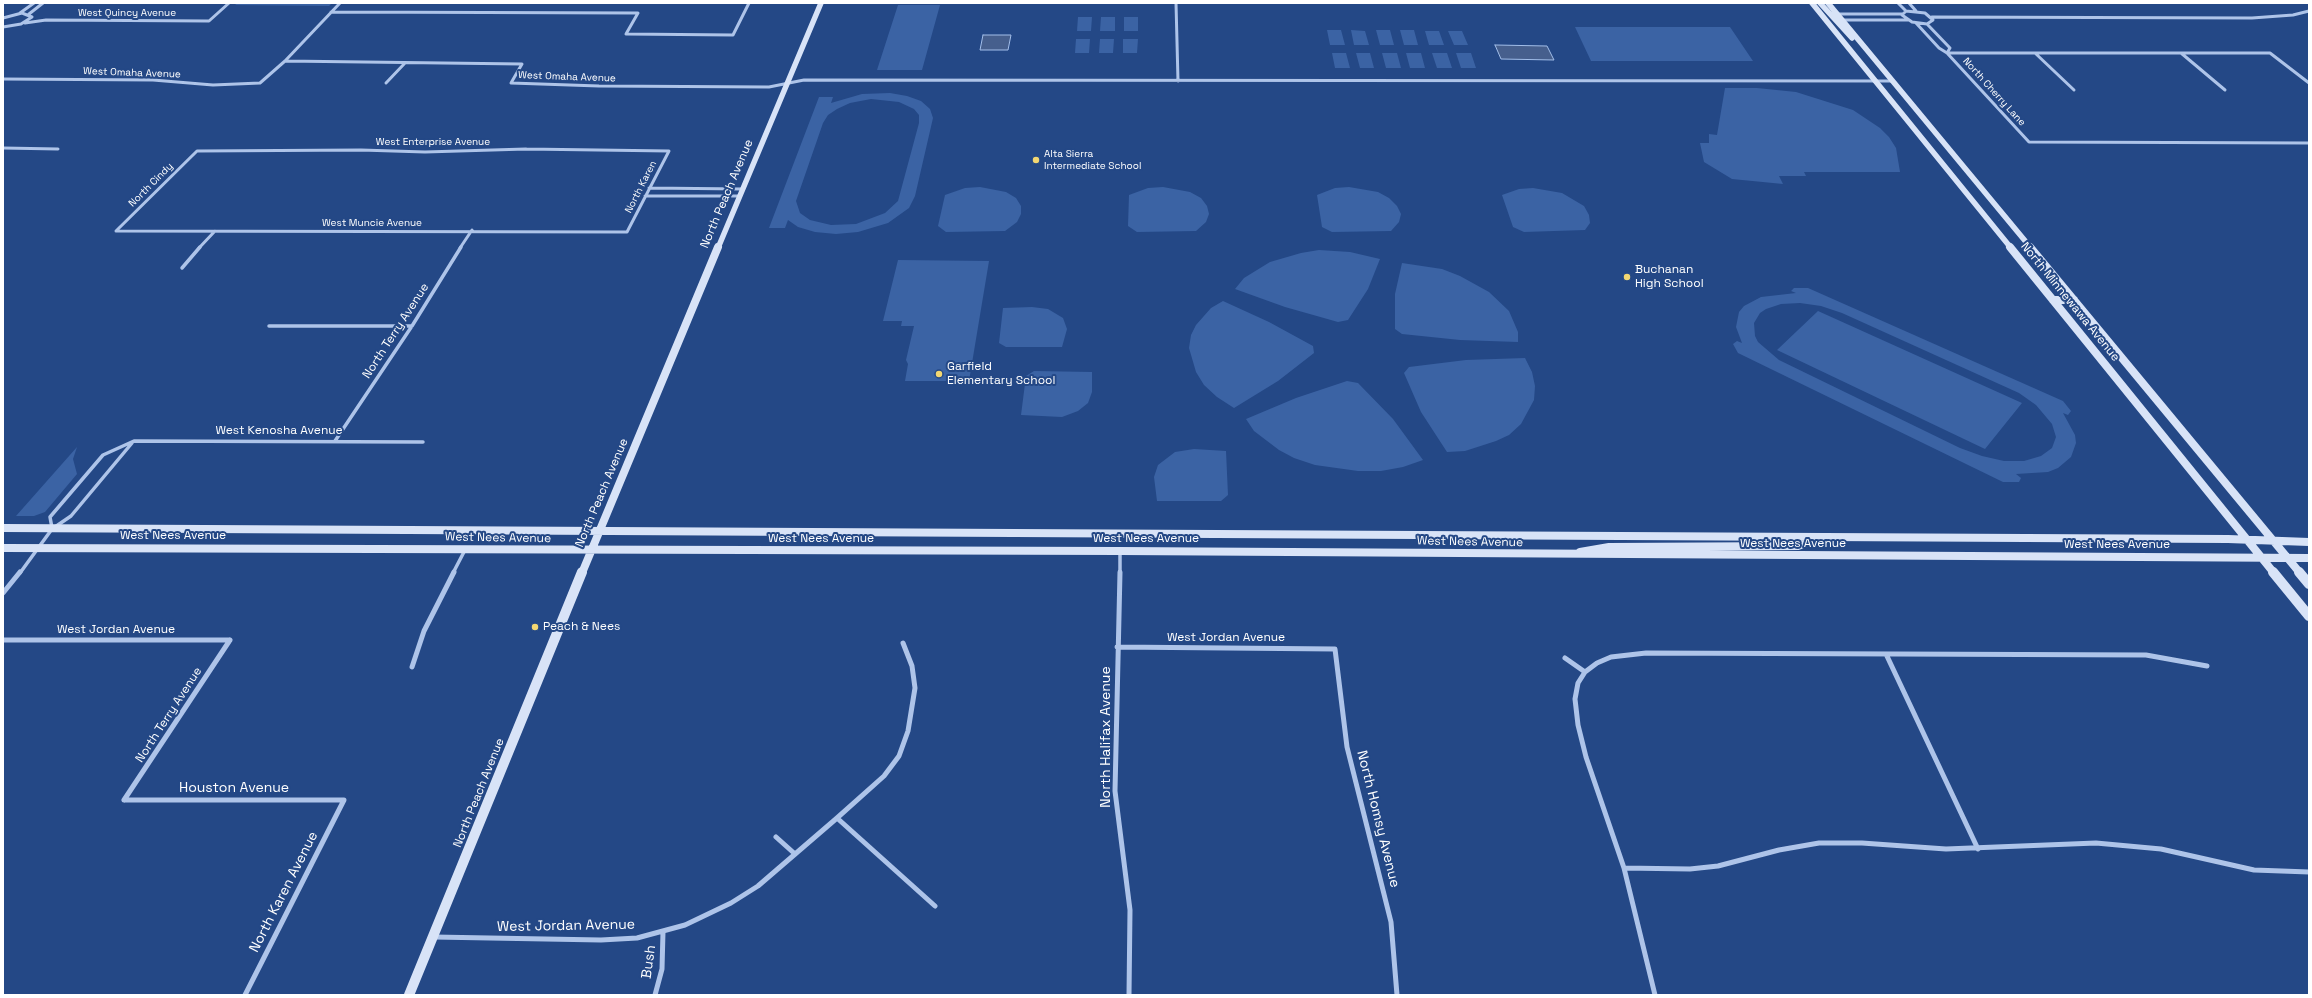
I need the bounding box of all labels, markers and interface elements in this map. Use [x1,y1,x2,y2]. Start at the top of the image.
street label: West Quincy Avenue [78,7,176,19]
street label: North Cherry Lane [1960,55,2028,129]
street label: West Omaha Avenue [83,65,181,81]
street label: West Omaha Avenue [518,69,616,85]
street label: West Enterprise Avenue [376,136,490,148]
street label: North Peach Avenue [698,137,756,251]
place label: Alta Sierra Intermediate School [1044,148,1141,172]
marker: Alta Sierra Intermediate School [1031,155,1041,165]
street label: North Karen [623,159,659,215]
street label: North Cindy [126,160,176,210]
street label: West Muncie Avenue [322,217,422,229]
street label: North Minnewawa Avenue [2018,240,2122,364]
place label: Buchanan High School [1635,263,1704,291]
marker: Buchanan High School [1622,272,1632,282]
street label: North Terry Avenue [360,281,432,381]
place label: Garfield Elementary School [947,360,1055,388]
marker: Garfield Elementary School [934,369,944,379]
street label: West Kenosha Avenue [215,424,343,438]
street label: North Peach Avenue [573,436,631,550]
street label: West Nees Avenue [120,529,226,543]
street label: West Nees Avenue [445,530,551,546]
street label: West Nees Avenue [768,532,874,546]
street label: West Nees Avenue [1093,532,1199,546]
street label: West Nees Avenue [1417,534,1523,550]
street label: West Nees Avenue [1740,537,1846,551]
street label: West Nees Avenue [2064,538,2170,552]
place label: Peach & Nees [543,620,620,634]
marker: Peach & Nees [530,622,540,632]
street label: West Jordan Avenue [57,623,175,637]
street label: West Jordan Avenue [1167,631,1285,645]
street label: North Terry Avenue [133,665,205,765]
street label: North Halifax Avenue [1098,666,1114,808]
street label: North Peach Avenue [450,736,508,850]
street label: North Homsy Avenue [1353,749,1403,889]
street label: Houston Avenue [179,780,289,796]
street label: North Karen Avenue [246,829,322,955]
street label: West Jordan Avenue [497,916,635,936]
street label: Bush [638,944,660,980]

